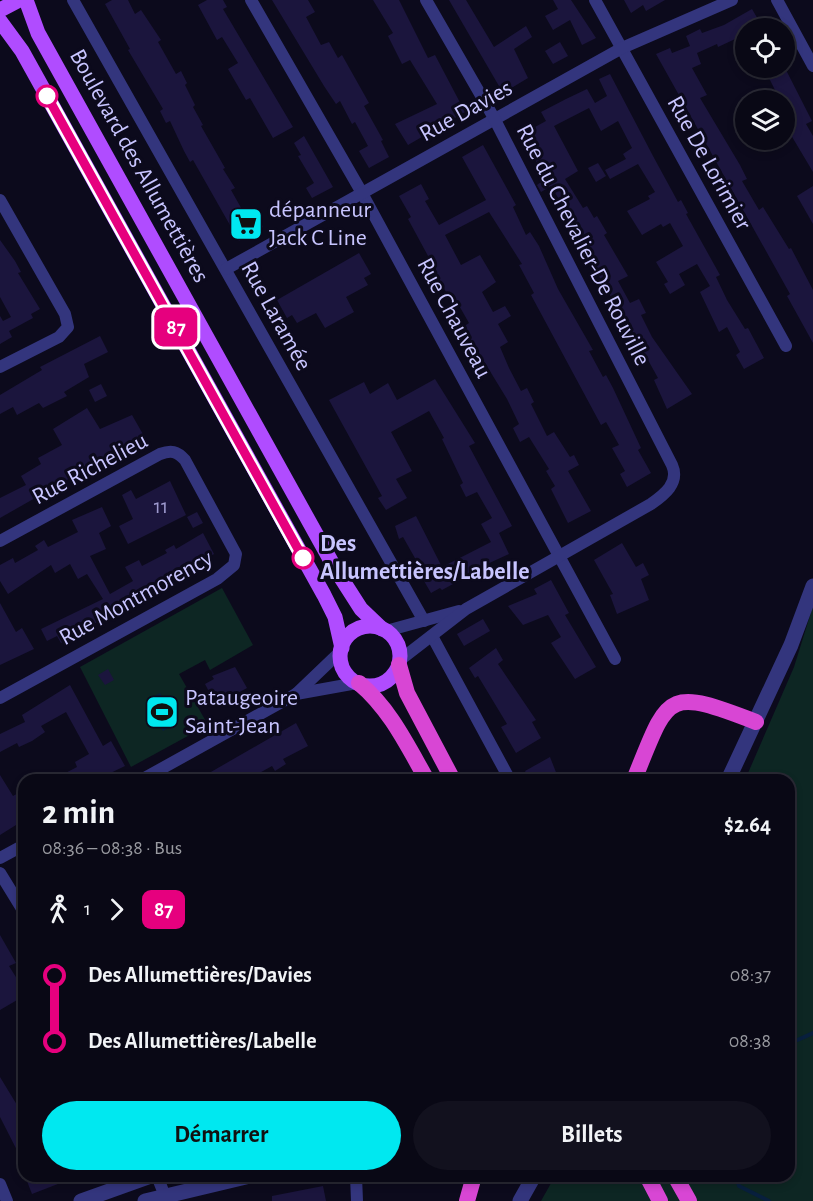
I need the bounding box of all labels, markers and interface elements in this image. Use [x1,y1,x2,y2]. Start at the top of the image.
map controls [735,18,795,150]
button: locate [735,18,795,78]
street label: Boulevard des Allumettières [65,45,213,287]
street label: Rue Davies [415,76,517,146]
unlabelled marker [36,85,58,107]
button: layers [735,90,795,150]
street label: Rue De Lorimier [662,92,756,234]
street label: Rue du Chevalier-De Rouville [512,120,654,370]
place label: dépanneur Jack C Line [269,198,371,250]
supermarket icon: dépanneur Jack C Line [228,206,264,242]
street label: Rue Chauveau [412,254,496,382]
street label: Rue Laramée [236,257,316,375]
line badge: 87 [149,308,203,346]
text: 87 [166,317,186,338]
street label: Rue Richelieu [28,429,152,509]
house number: 11 [154,496,168,517]
place label: Des Allumettières/Labelle [320,532,530,584]
street label: Rue Montmorency [55,546,217,650]
marker: Des Allumettières/Labelle [292,547,314,569]
place label: Pataugeoire Saint-Jean [185,686,298,738]
sports icon: Pataugeoire Saint-Jean [144,694,180,730]
text: 2 min [42,797,115,830]
text: $2.64 [724,814,771,836]
text: 08:36 – 08:38 · Bus [42,838,182,858]
icon: walk [42,893,75,926]
icon: forward [100,893,133,926]
text: 1 [84,899,91,919]
text: 87 [154,899,173,920]
text: Des Allumettières/Davies [88,964,312,986]
text: 08:37 [730,965,771,985]
text: Des Allumettières/Labelle [88,1030,317,1052]
text: 08:38 [729,1031,771,1051]
button: Démarrer [42,1101,401,1170]
button: Billets [413,1101,771,1170]

